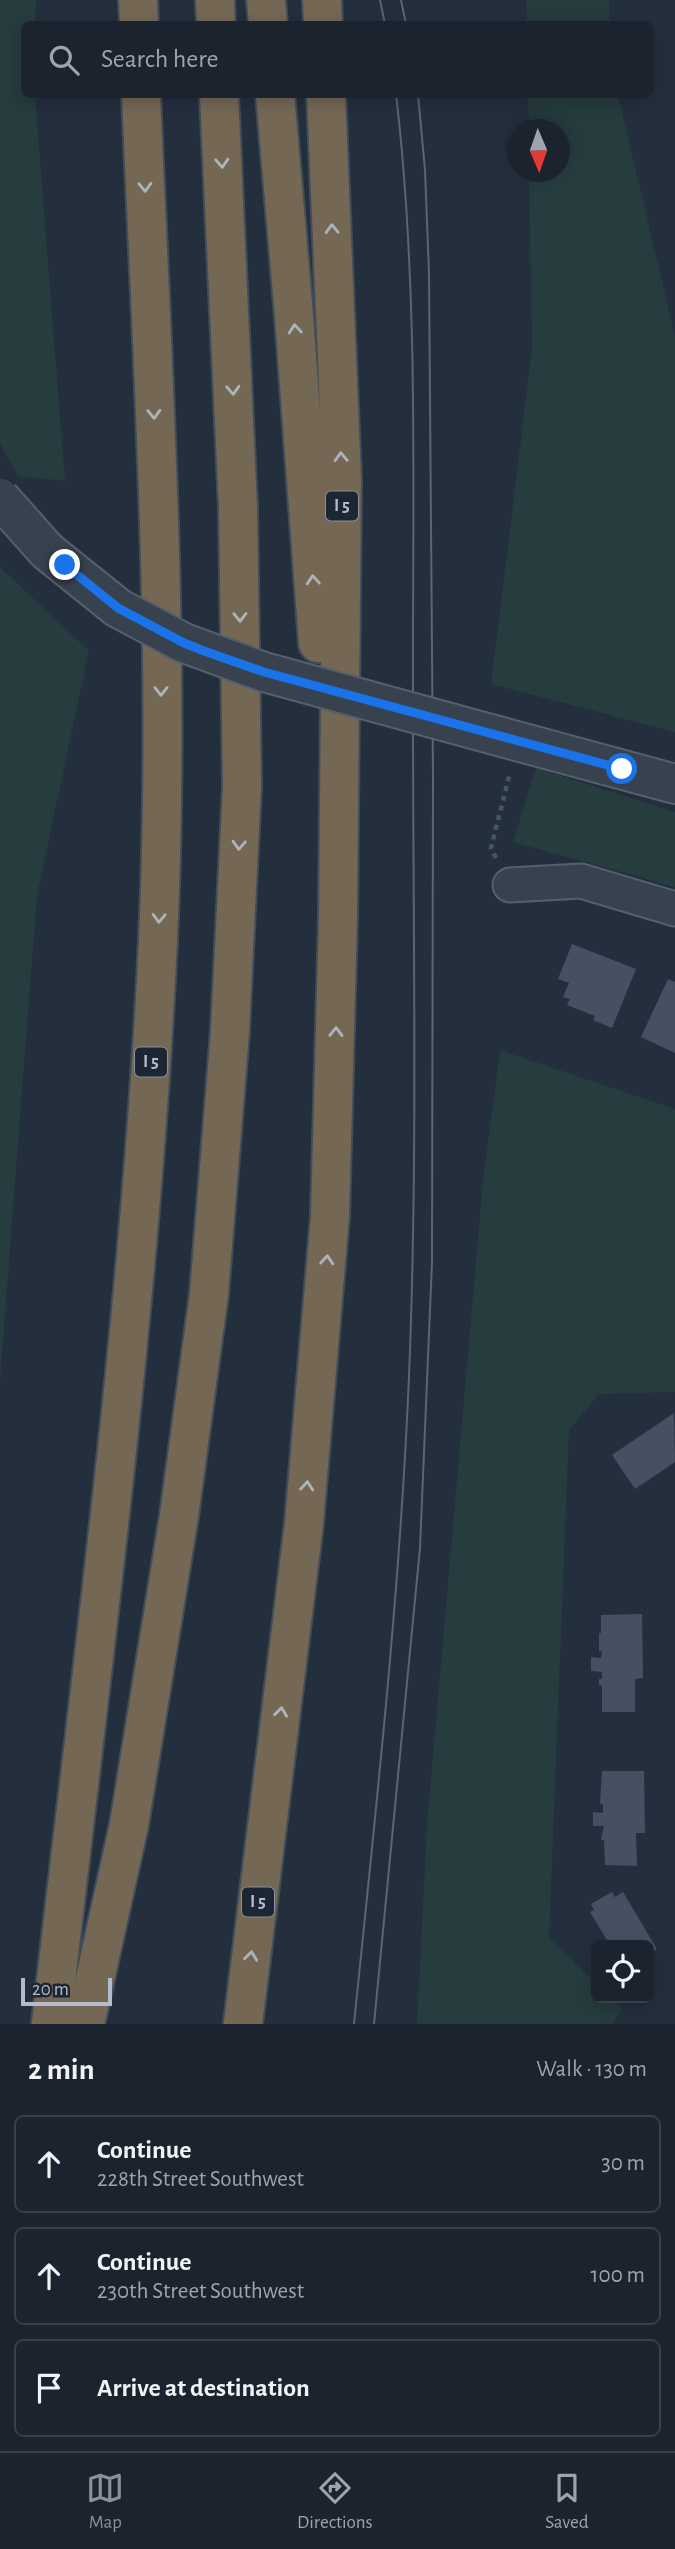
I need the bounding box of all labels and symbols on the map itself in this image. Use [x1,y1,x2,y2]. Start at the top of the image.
north arrow [507,119,570,182]
one-way arrow [215,157,230,168]
one-way arrow [138,182,153,193]
one-way arrow [324,224,339,235]
one-way arrow [288,323,303,334]
one-way arrow [225,385,240,396]
one-way arrow [147,409,162,420]
one-way arrow [334,451,349,462]
road number: I 5 [326,492,358,520]
route end [49,549,80,580]
one-way arrow [306,574,321,585]
one-way arrow [232,613,248,623]
one-way arrow [153,686,169,697]
route start [606,753,637,784]
one-way arrow [232,839,247,850]
one-way arrow [151,913,166,924]
one-way arrow [328,1027,344,1037]
road number: I 5 [135,1048,167,1077]
one-way arrow [319,1254,334,1265]
one-way arrow [299,1481,314,1492]
one-way arrow [274,1707,289,1718]
road number: I 5 [242,1888,274,1916]
one-way arrow [244,1950,259,1962]
scale bar [21,1975,112,2007]

